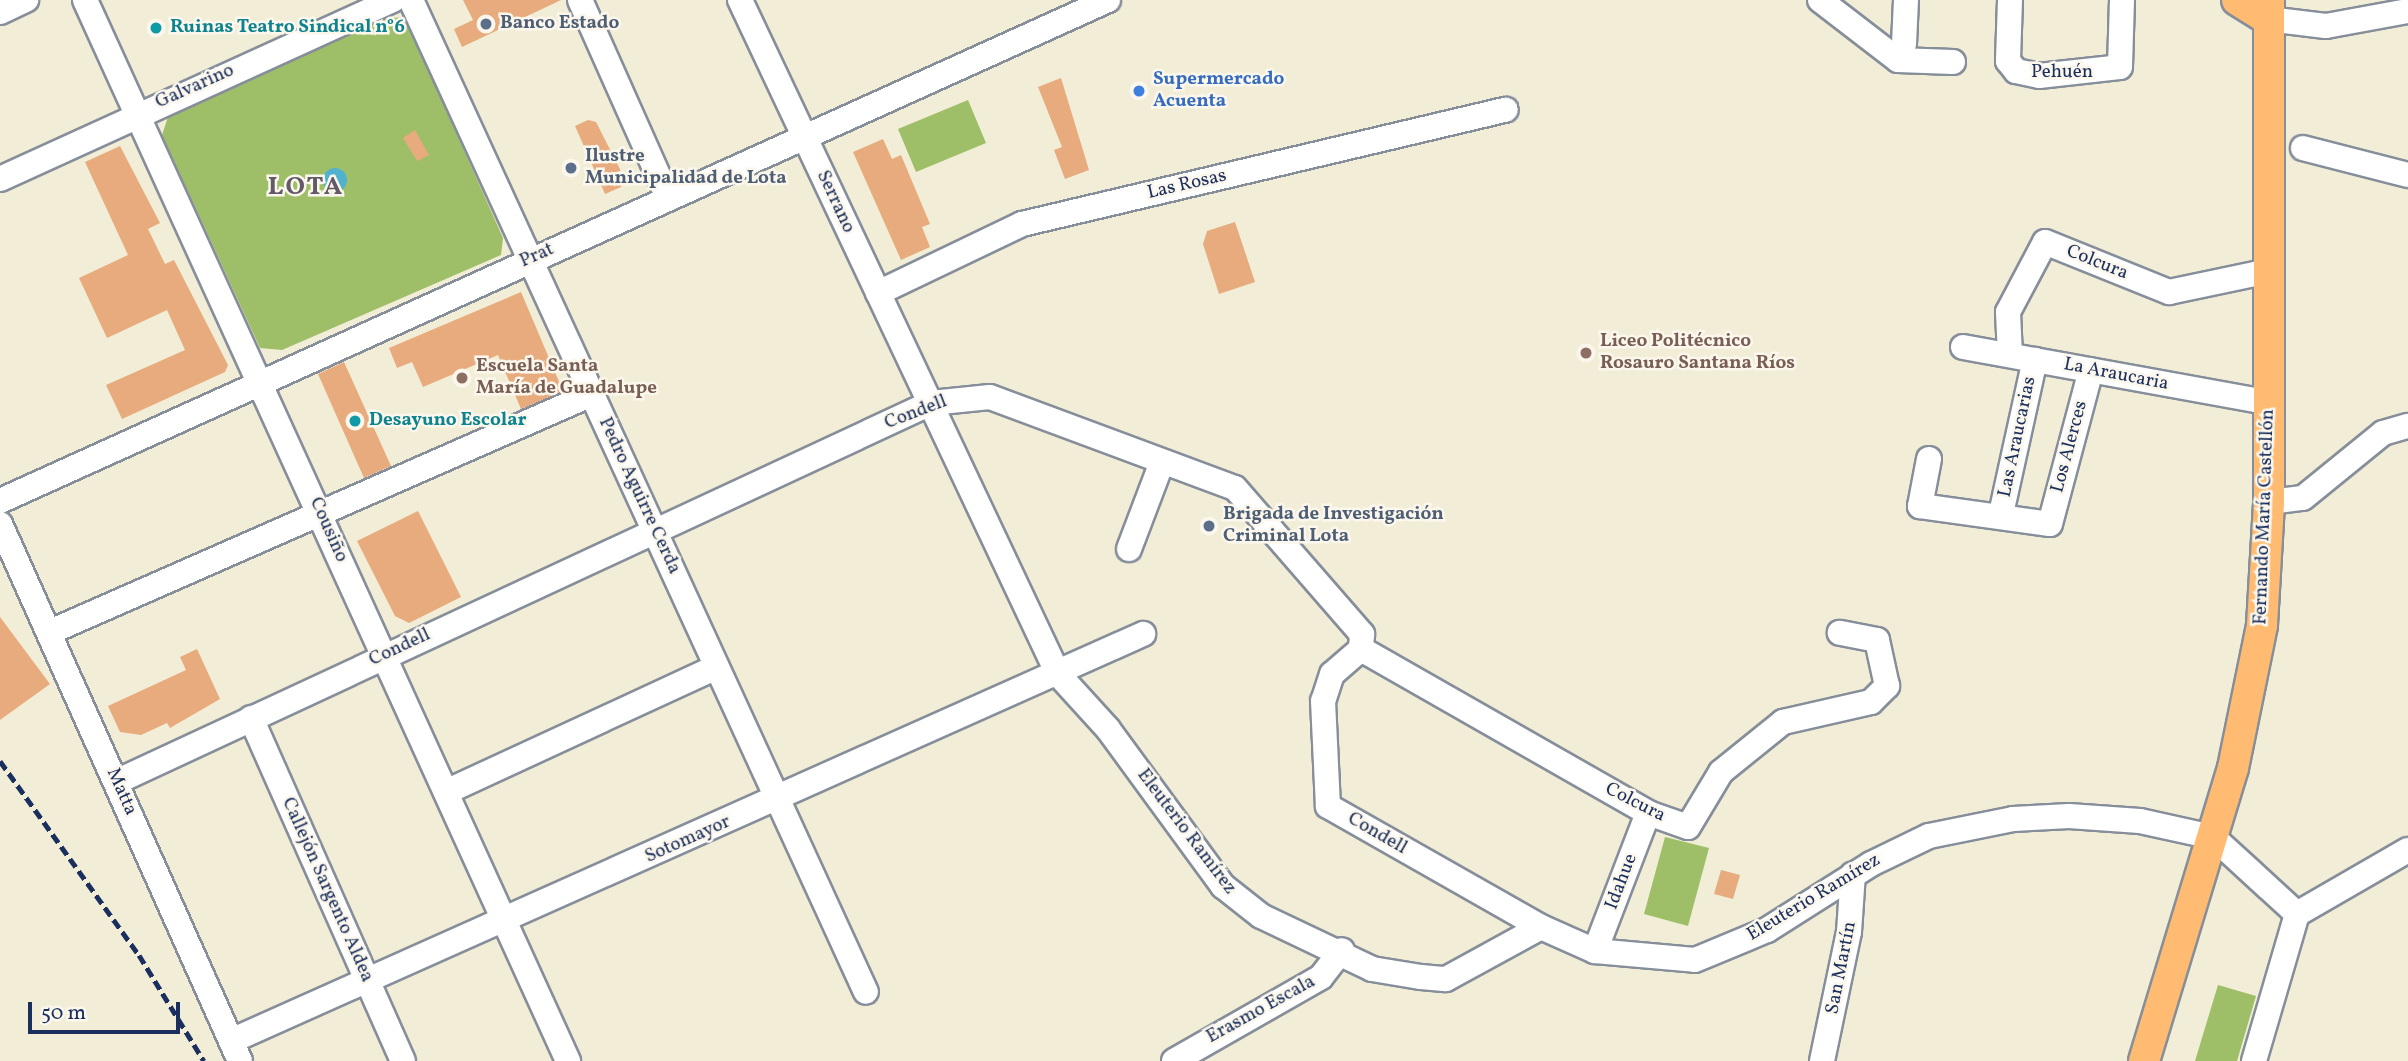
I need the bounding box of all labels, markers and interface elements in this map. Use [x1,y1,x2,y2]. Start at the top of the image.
place label: Banco Estado [500,13,619,35]
marker: Banco Estado [478,16,494,32]
place label: Ruinas Teatro Sindical n°6 [170,17,405,39]
marker: Ruinas Teatro Sindical n°6 [148,20,164,36]
street label: Galvarino [152,60,238,114]
street label: Pehuén [2031,62,2093,84]
place label: Supermercado Acuenta [1153,69,1284,113]
marker: Supermercado Acuenta [1131,83,1147,99]
place label: Ilustre Municipalidad de Lota [585,146,787,190]
marker: Ilustre Municipalidad de Lota [563,160,579,176]
street label: Las Rosas [1145,165,1229,205]
street label: Serrano [811,167,859,237]
district label: LOTA [268,172,344,204]
street label: Prat [516,238,558,274]
street label: Colcura [2063,240,2131,286]
place label: Liceo Politécnico Rosauro Santana Ríos [1600,331,1795,375]
marker: Liceo Politécnico Rosauro Santana Ríos [1578,345,1594,361]
street label: La Araucaria [2062,354,2170,396]
place label: Escuela Santa María de Guadalupe [476,356,657,400]
marker: Escuela Santa María de Guadalupe [454,370,470,386]
street label: Las Araucarias [1994,375,2042,499]
street label: Condell [882,391,950,435]
street label: Los Alerces [2047,398,2093,496]
street label: Fernando María Castellón [2250,409,2280,625]
place label: Desayuno Escolar [369,410,527,432]
marker: Desayuno Escolar [347,413,363,429]
street label: Pedro Aguirre Cerda [593,414,685,578]
street label: Cousiño [304,494,352,566]
place label: Brigada de Investigación Criminal Lota [1223,504,1444,548]
marker: Brigada de Investigación Criminal Lota [1201,518,1217,534]
street label: Condell [366,624,434,672]
street label: Matta [101,765,141,819]
street label: Eleuterio Ramírez [1131,765,1241,899]
street label: Colcura [1601,778,1669,828]
street label: Callejón Sargento Aldea [276,794,378,986]
street label: Condell [1343,808,1411,860]
street label: Sotomayor [642,811,734,869]
street label: Eleuterio Ramírez [1743,849,1885,947]
street label: Idahue [1601,851,1643,913]
street label: San Martín [1822,920,1862,1016]
street label: Erasmo Escala [1203,971,1319,1049]
scale bar [32,988,184,1032]
text: 50 m [41,999,86,1028]

